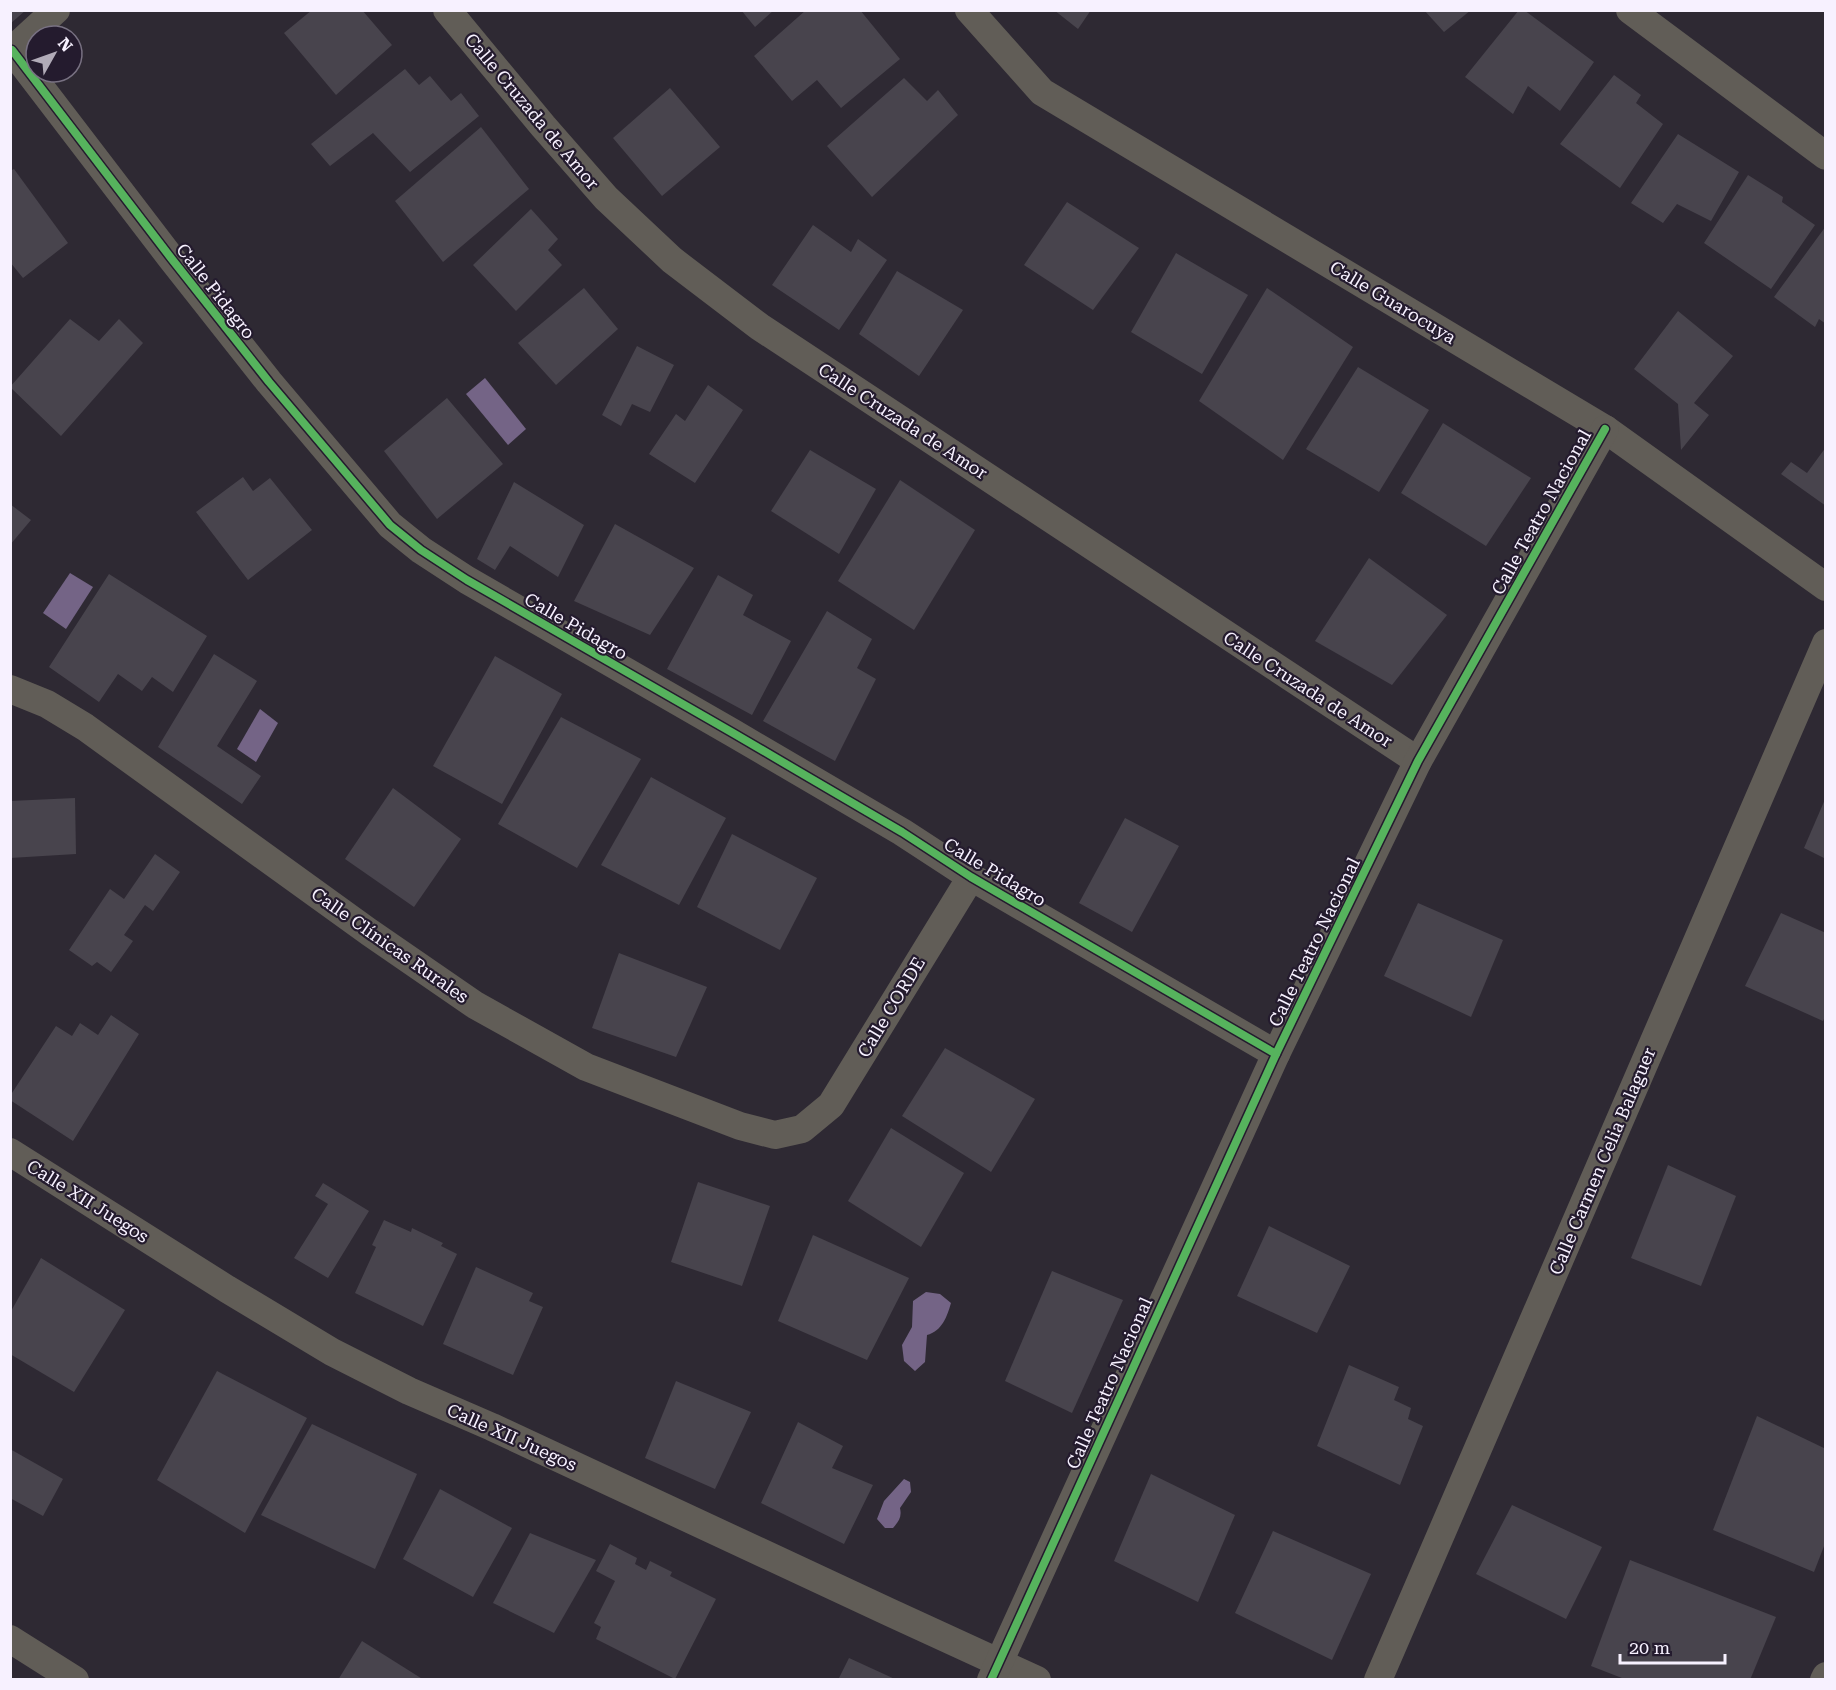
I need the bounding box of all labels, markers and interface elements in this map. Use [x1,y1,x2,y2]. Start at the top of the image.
north arrow [24,24,84,84]
street label: Calle Cruzada de Amor [461,29,603,193]
text: N [54,34,76,56]
street label: Calle Pidagro [172,239,260,343]
street label: Calle Guarocuya [1326,256,1460,348]
street label: Calle Cruzada de Amor [815,359,991,483]
street label: Calle Teatro Nacional [1487,425,1595,598]
street label: Calle Pidagro [521,588,631,664]
street label: Calle Cruzada de Amor [1220,627,1396,751]
street label: Calle Pidagro [940,833,1050,911]
street label: Calle Teatro Nacional [1264,854,1364,1030]
street label: Calle Clínicas Rurales [307,883,473,1007]
street label: Calle CORDE [853,953,929,1061]
street label: Calle Carmen Celia Balaguer [1545,1044,1659,1278]
street label: Calle XII Juegos [23,1155,153,1247]
street label: Calle Teatro Nacional [1062,1294,1156,1472]
street label: Calle XII Juegos [444,1399,580,1475]
scale bar [1620,1627,1725,1665]
text: 20 m [1629,1637,1670,1658]

